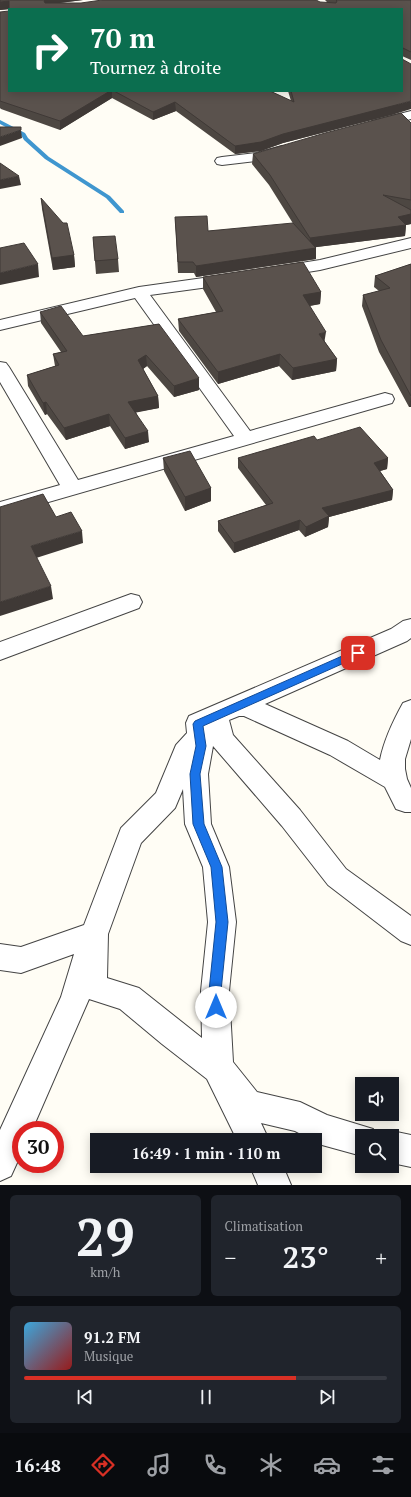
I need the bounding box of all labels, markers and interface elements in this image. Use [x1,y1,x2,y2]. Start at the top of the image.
text: 70 m [90,19,155,56]
icon: right [24,24,76,76]
text: Tournez à droite [90,55,221,79]
pin [341,636,375,670]
icon: arrive [347,642,369,664]
position arrow [195,986,237,1028]
map controls [355,1077,399,1173]
button: sound [355,1077,399,1121]
speed limit sign: 30 [12,1121,64,1173]
button: search [355,1129,399,1173]
text: 16:49 · 1 min · 110 m [132,1143,280,1163]
text: 29 [76,1202,135,1271]
text: Climatisation [225,1217,303,1235]
text: 23° [283,1237,329,1277]
text: − [225,1243,236,1272]
text: + [375,1243,387,1272]
text: km/h [90,1263,120,1281]
text: 91.2 FM [84,1327,141,1347]
text: Musique [84,1347,133,1365]
icon: previous [74,1386,96,1408]
icon: pause [195,1386,217,1408]
icon: next [316,1386,338,1408]
icon: directions [89,1451,117,1479]
icon: music [145,1451,173,1479]
icon: phone [201,1451,229,1479]
icon: climate [257,1451,285,1479]
icon: car [313,1451,341,1479]
icon: filters [369,1451,397,1479]
text: 16:48 [14,1453,61,1477]

